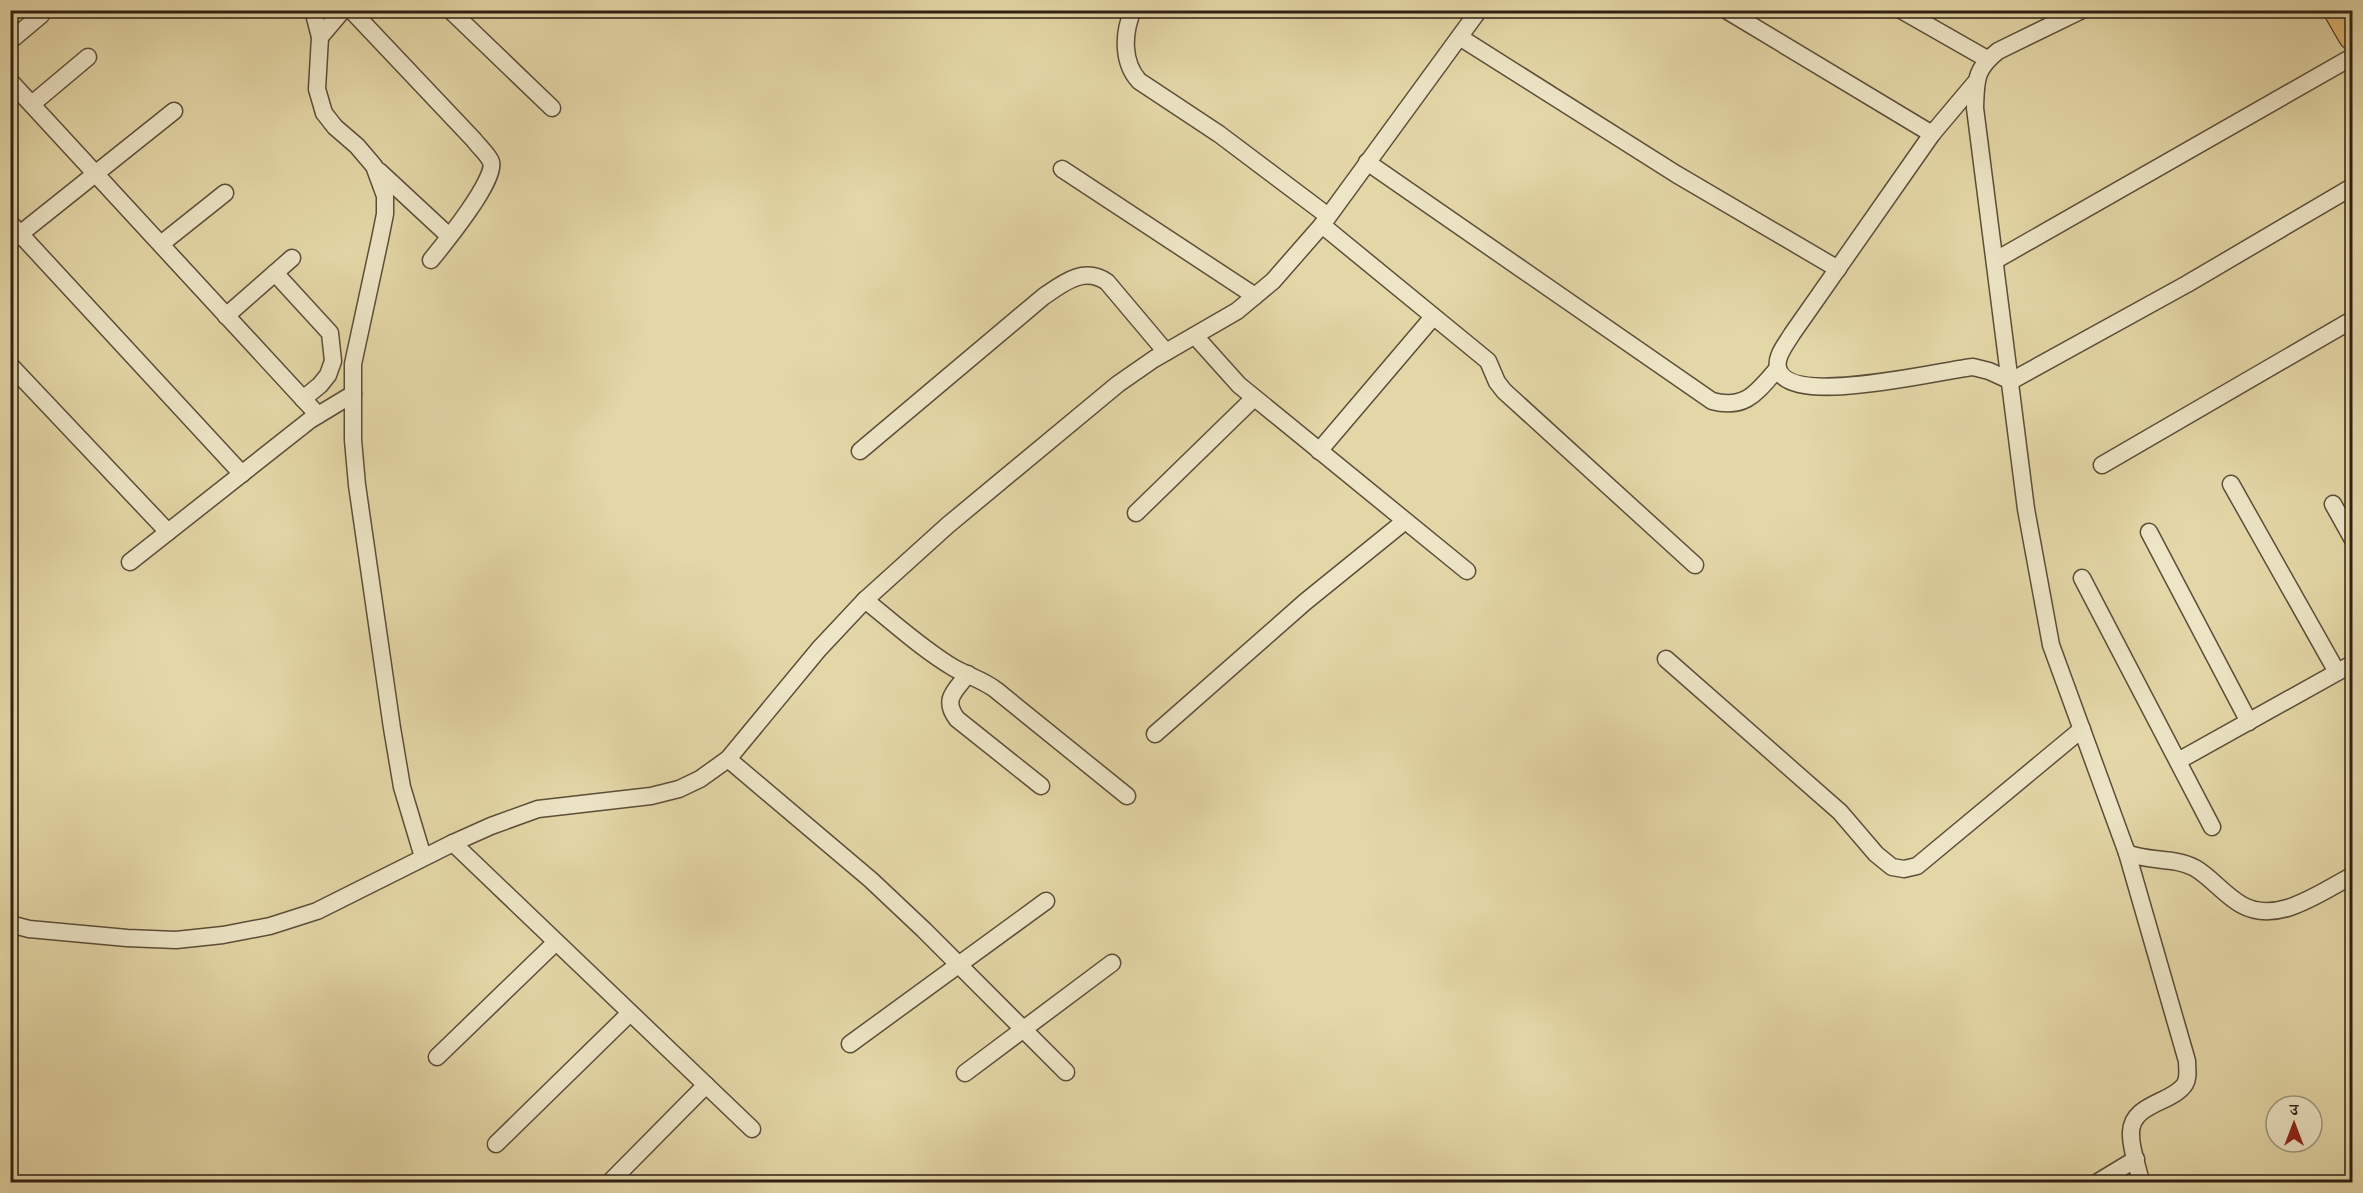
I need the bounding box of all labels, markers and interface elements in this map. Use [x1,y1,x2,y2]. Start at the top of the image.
north arrow [2264,1094,2324,1154]
text: उ [2289,1100,2300,1120]

